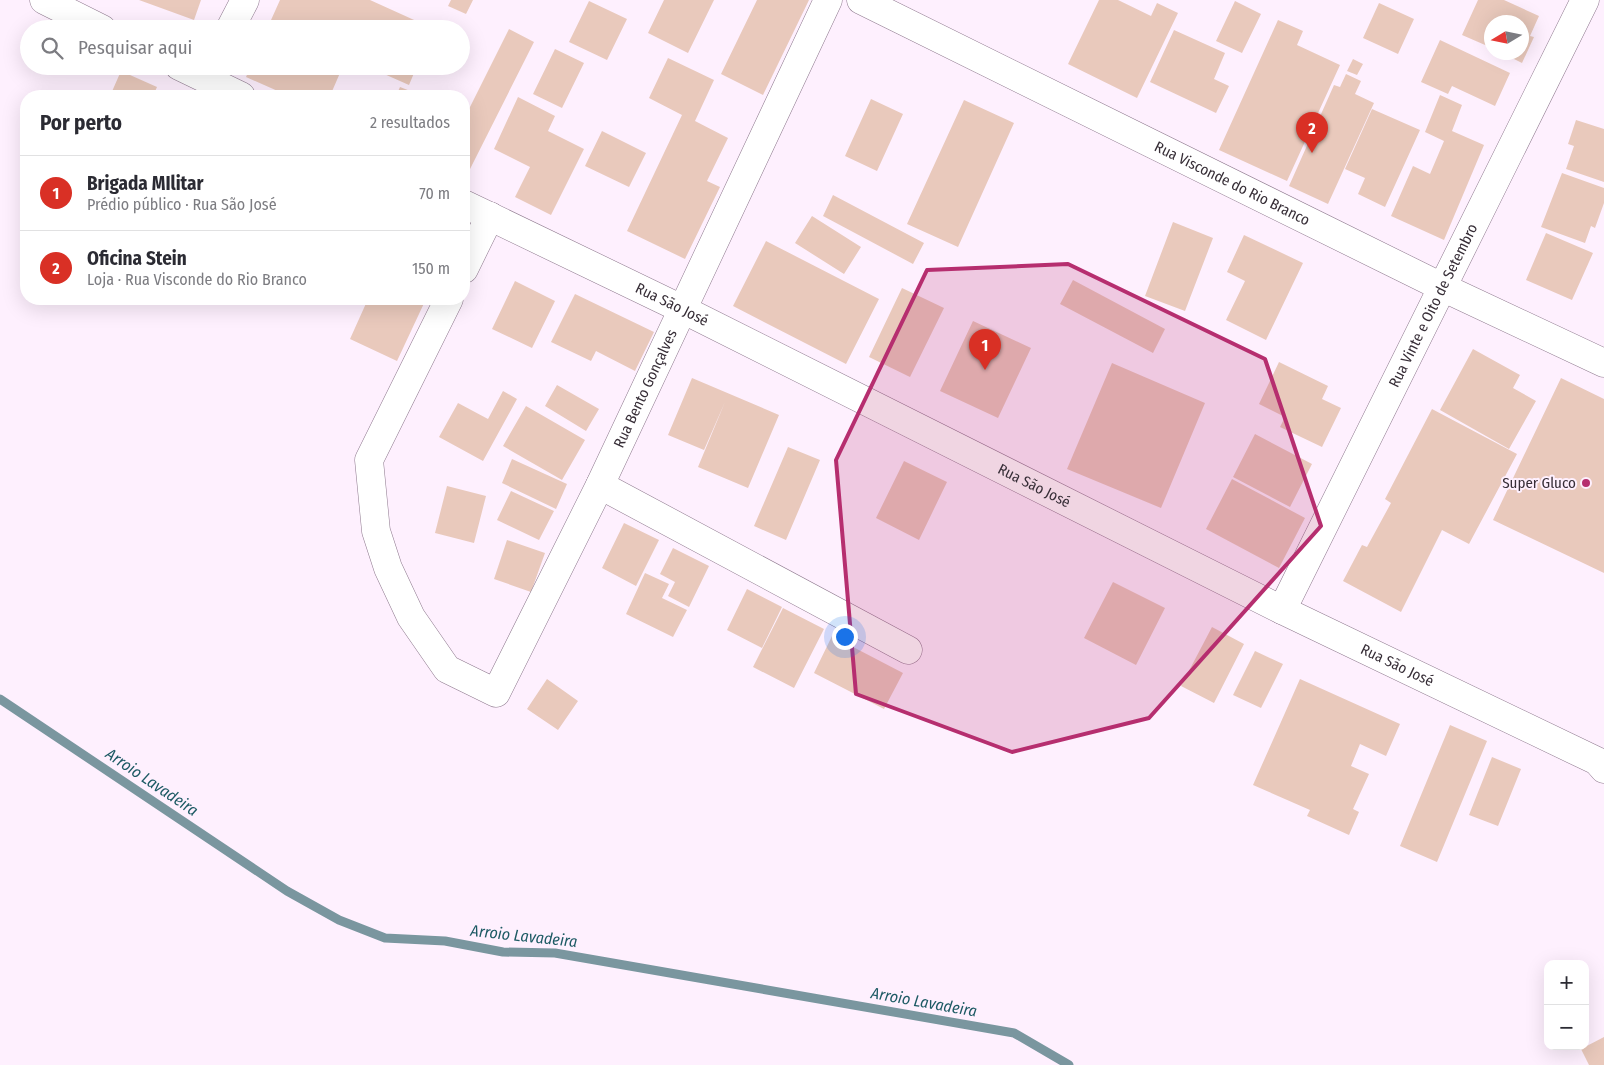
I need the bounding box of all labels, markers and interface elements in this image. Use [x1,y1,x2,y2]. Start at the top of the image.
north arrow [1484,15,1529,60]
search box [20,20,470,75]
icon: search [38,34,66,62]
text: Pesquisar aqui [78,36,192,59]
text: Por perto [40,110,122,136]
pin: 2 [1296,112,1328,153]
text: 2 resultados [370,113,450,132]
street label: Rua Visconde do Rio Branco [1152,137,1313,229]
text: Brigada MIlitar [87,172,204,195]
text: 1 [53,184,59,203]
text: 70 m [419,184,450,203]
text: Prédio público · Rua São José [87,195,277,214]
street label: Rua Vinte e Oito de Setembro [1385,221,1481,390]
text: Oficina Stein [87,247,187,270]
text: 2 [52,259,60,278]
text: 150 m [412,259,450,278]
text: Loja · Rua Visconde do Rio Branco [87,270,307,289]
street label: Rua São José [633,279,712,330]
street label: Rua Bento Gonçalves [610,327,681,451]
pin: 1 [969,329,1001,370]
street label: Rua São José [995,460,1074,511]
place label: Super Gluco [1502,474,1576,492]
marker: Super Gluco [1580,477,1592,489]
your location [832,624,858,650]
street label: Rua São José [1358,640,1437,690]
water label: Arroio Lavadeira [101,744,202,820]
water label: Arroio Lavadeira [469,921,578,951]
map controls [1544,960,1589,1050]
button: + [1544,960,1589,1005]
water label: Arroio Lavadeira [869,983,978,1021]
button: − [1544,1005,1589,1050]

